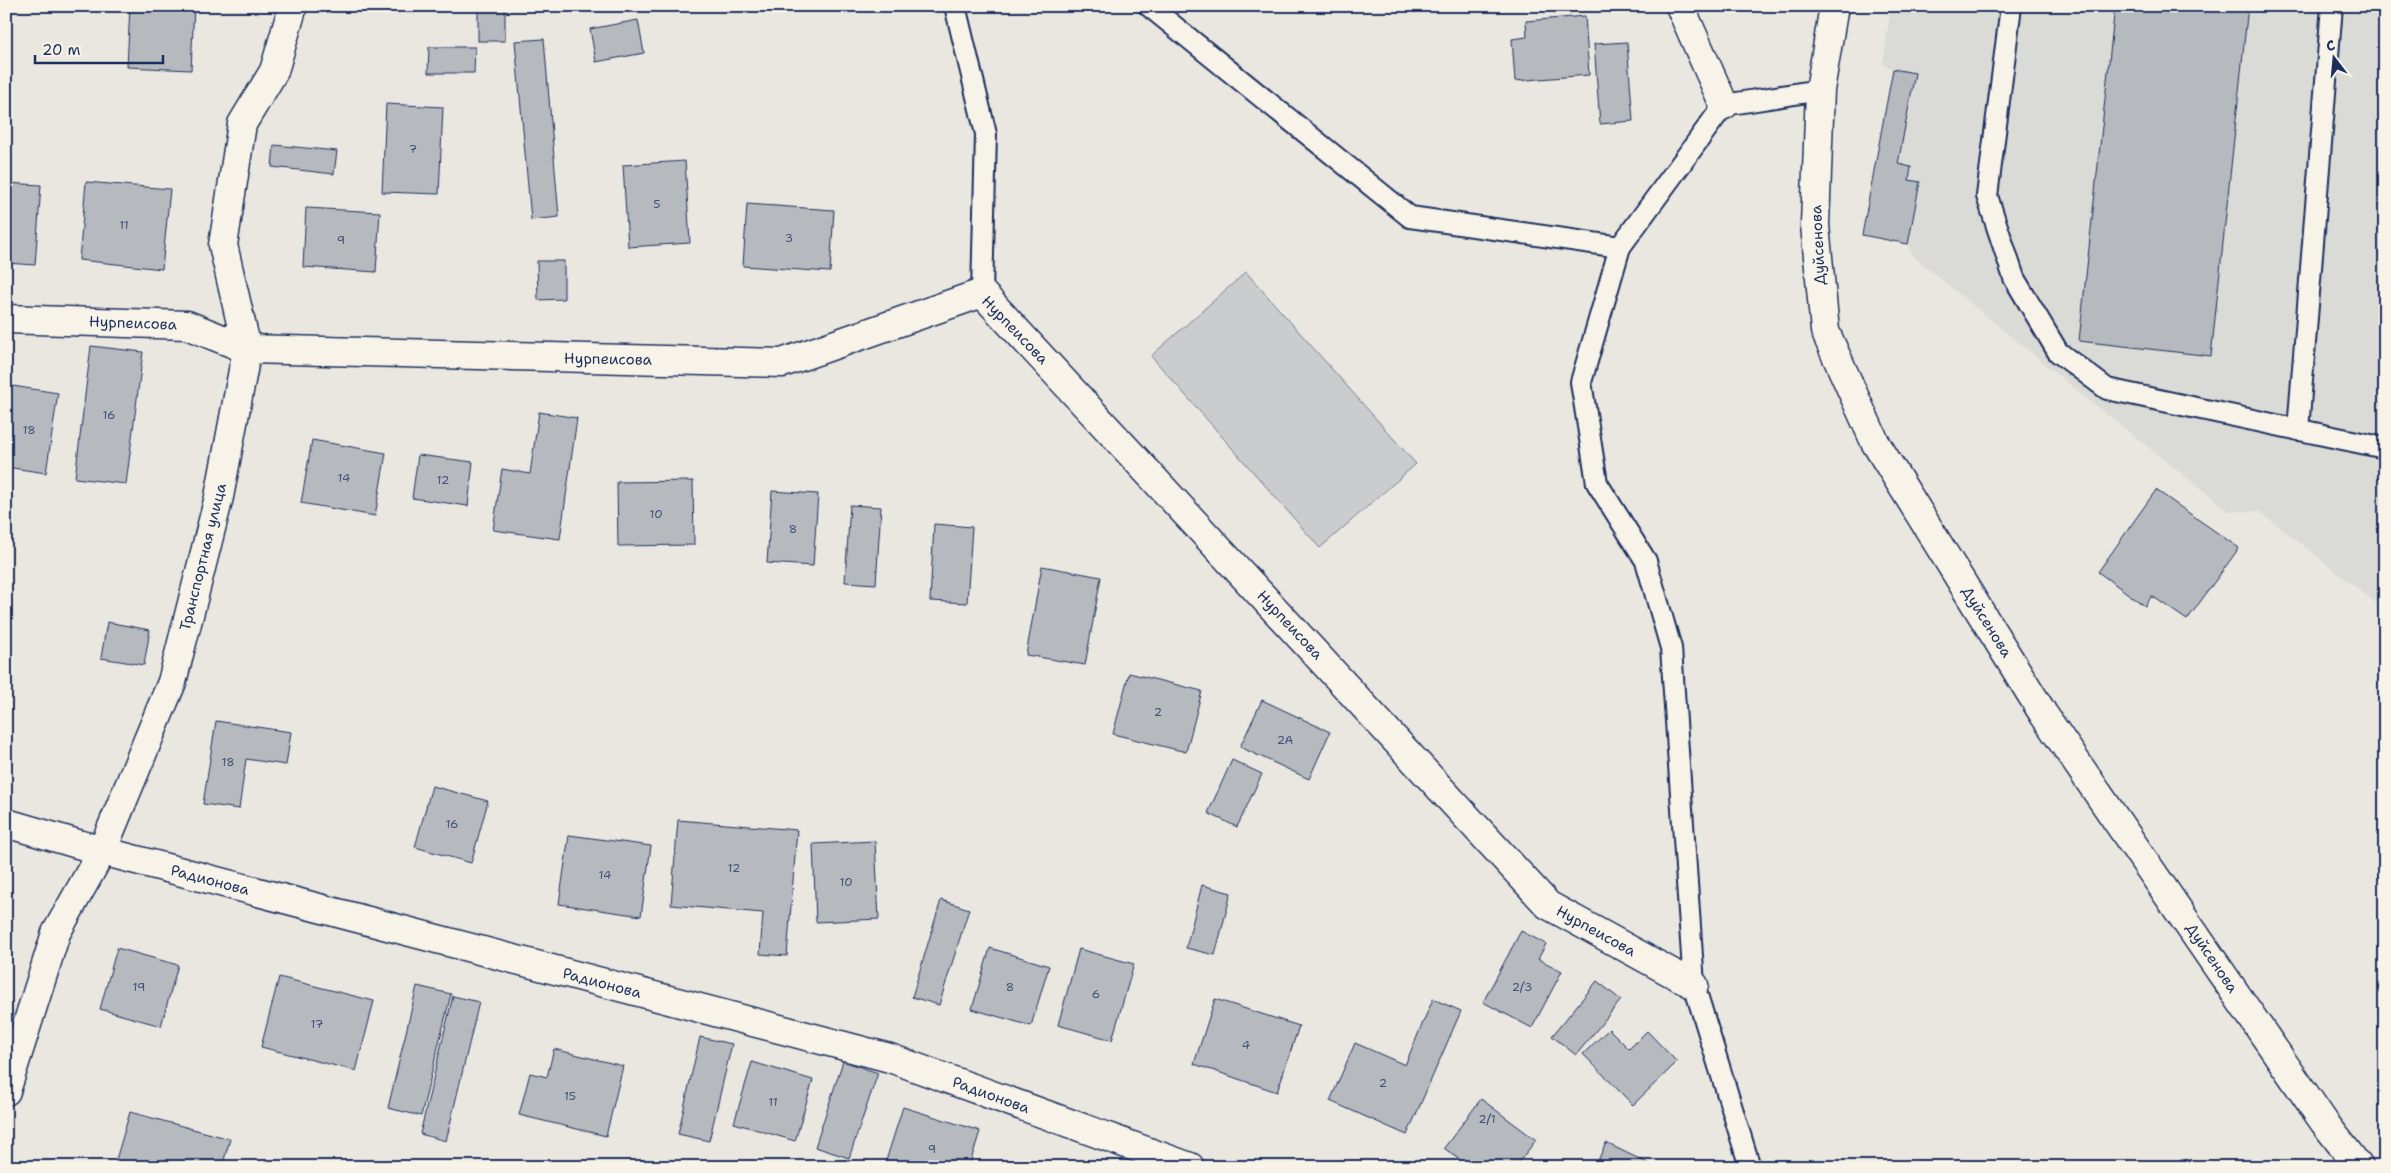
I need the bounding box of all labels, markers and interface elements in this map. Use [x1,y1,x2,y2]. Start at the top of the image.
scale bar [35,32,162,64]
north arrow [2308,32,2358,82]
text: С [2324,36,2337,55]
text: 20 m [42,40,81,60]
house number: 7 [409,141,417,157]
house number: 5 [653,196,661,212]
street label: Дуйсенова [1806,204,1830,286]
house number: 11 [119,217,129,233]
house number: 3 [785,230,793,246]
house number: 9 [337,232,345,248]
street label: Нурпеисова [977,291,1053,369]
street label: Нурпеисова [89,311,178,335]
street label: Нурпеисова [564,348,653,370]
house number: 16 [102,407,116,423]
house number: 18 [22,422,36,438]
house number: 14 [338,470,350,486]
house number: 12 [437,472,449,488]
street label: Транспортная улица [175,480,231,633]
house number: 10 [649,506,663,522]
house number: 8 [789,521,797,537]
street label: Дуйсенова [1957,583,2017,662]
street label: Нурпеисова [1253,586,1328,665]
house number: 2 [1154,704,1162,720]
house number: 2A [1277,732,1294,748]
house number: 18 [221,754,235,770]
house number: 16 [445,816,459,832]
street label: Радионова [168,860,252,900]
house number: 12 [728,860,740,876]
house number: 14 [599,867,611,883]
house number: 10 [839,874,853,890]
street label: Нурпеисова [1553,901,1640,961]
street label: Дуйсенова [2181,919,2243,997]
street label: Радионова [560,963,644,1003]
house number: 19 [133,979,145,995]
house number: 8 [1006,979,1014,995]
house number: 2/3 [1512,979,1532,995]
house number: 6 [1092,986,1100,1002]
house number: 17 [311,1016,323,1032]
house number: 4 [1242,1037,1250,1053]
street label: Радионова [950,1072,1033,1118]
house number: 2 [1379,1075,1387,1091]
house number: 15 [564,1088,576,1104]
house number: 11 [768,1094,778,1110]
house number: 2/1 [1478,1111,1496,1127]
house number: 9 [928,1141,936,1157]

